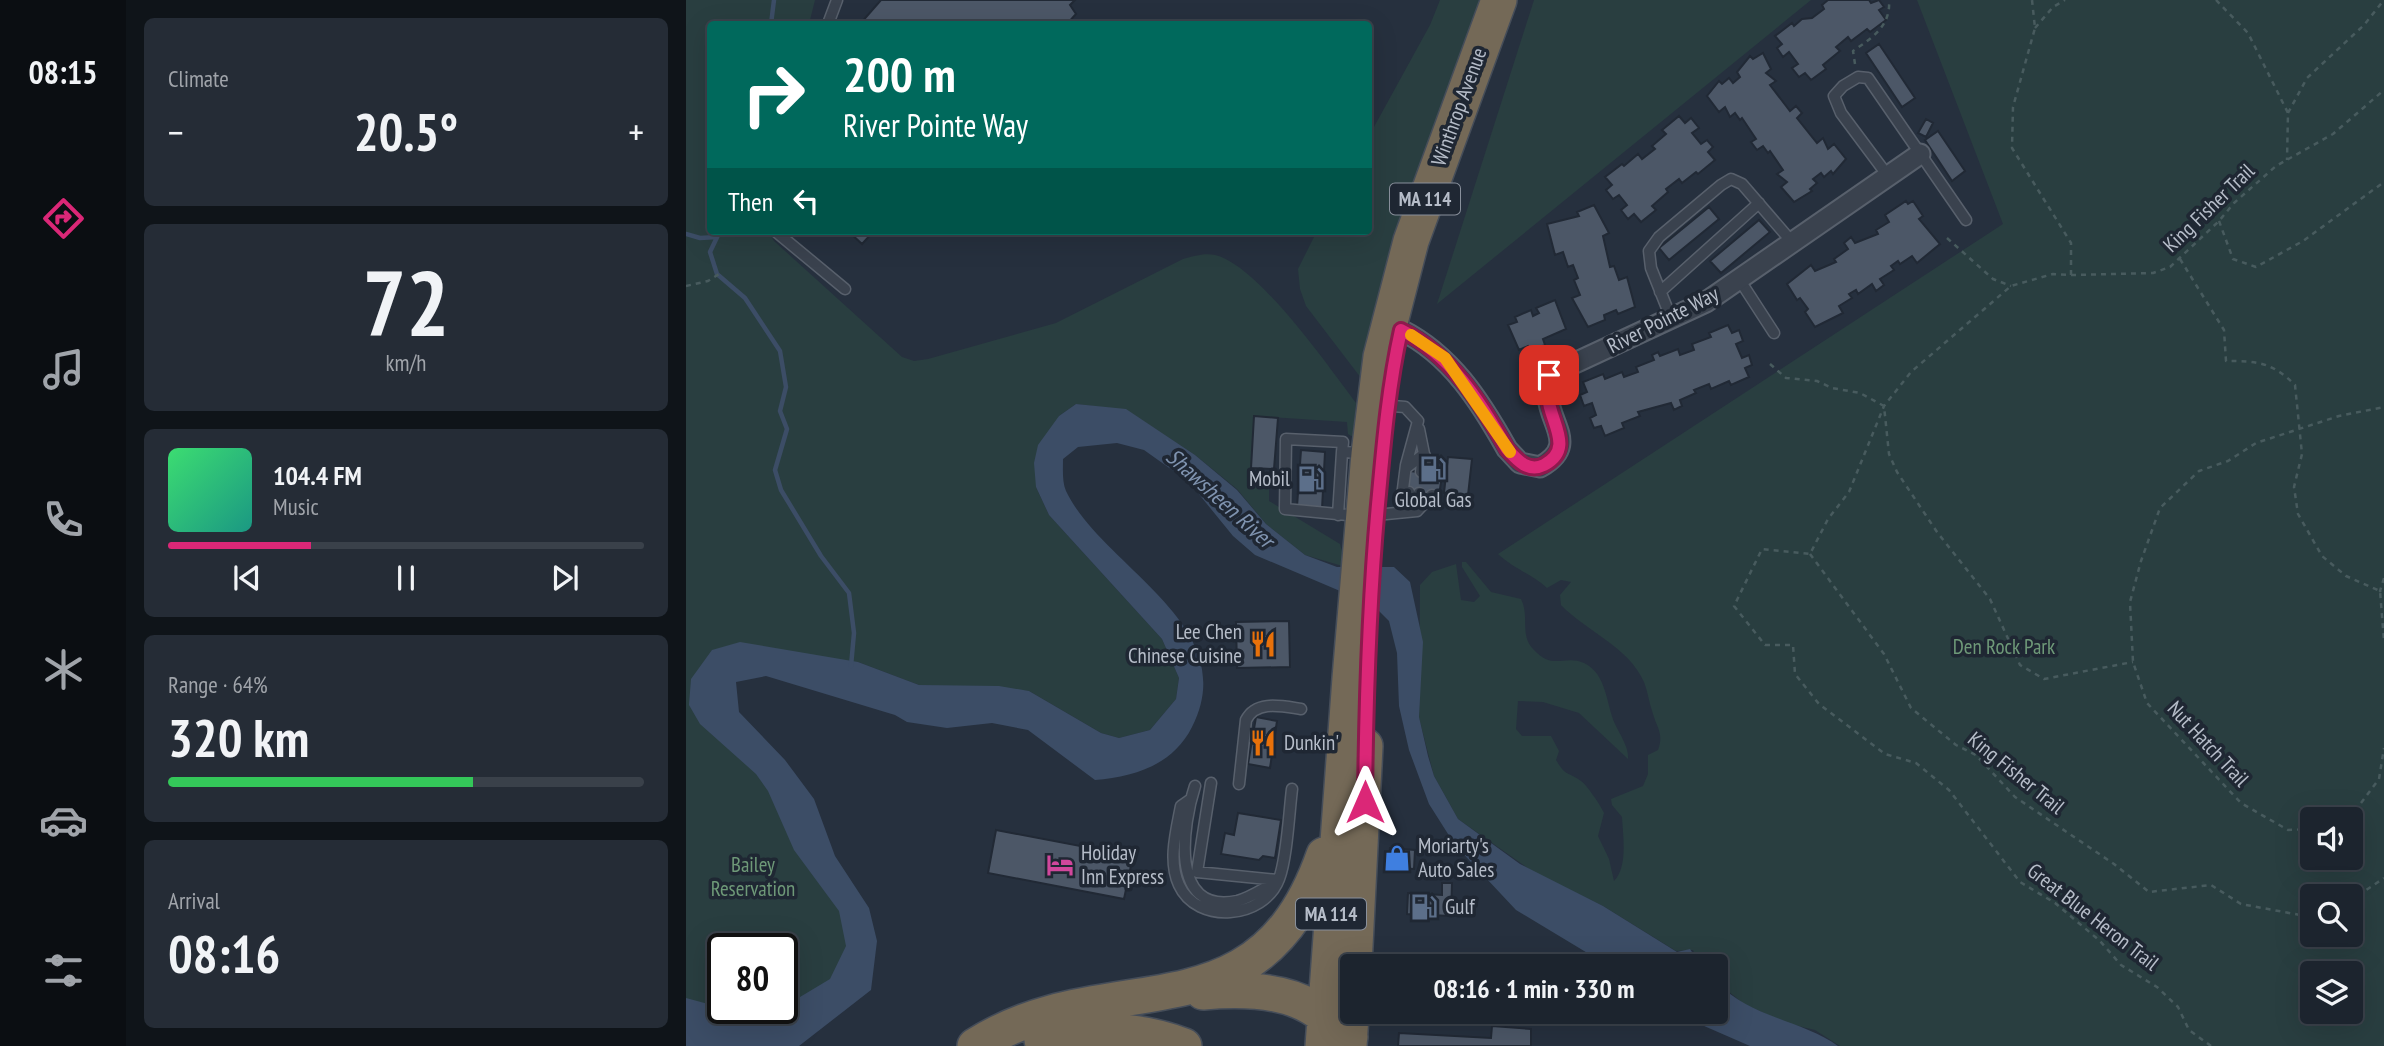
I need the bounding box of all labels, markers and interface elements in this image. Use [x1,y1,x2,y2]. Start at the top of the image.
text: 200 m [843,42,956,106]
street label: Winthrop Avenue [1425,44,1492,170]
icon: right [728,49,819,140]
text: 08:15 [28,51,98,93]
text: Climate [168,64,229,93]
text: 20.5° [354,98,458,165]
text: River Pointe Way [843,104,1028,146]
text: − [168,107,184,156]
text: + [628,107,644,156]
street label: King Fisher Trail [2157,157,2260,258]
icon: left [787,182,825,220]
road number: MA 114 [1390,183,1460,214]
text: Then [728,185,773,218]
icon: directions [39,194,88,243]
text: 72 [363,243,450,361]
street label: River Pointe Way [1603,280,1723,359]
icon: music [39,345,88,394]
pin [1519,345,1579,405]
text: km/h [386,348,426,377]
icon: arrive [1530,356,1568,394]
water label: Shawsheen River [1160,442,1283,556]
fuel station icon: Global Gas [1418,454,1448,484]
text: 104.4 FM [273,459,362,492]
fuel station icon: Mobil [1296,464,1326,494]
place label: Mobil [1249,465,1290,492]
place label: Global Gas [1395,486,1472,513]
text: Music [273,492,319,521]
icon: phone [39,495,88,544]
icon: previous [228,559,266,597]
icon: pause [387,559,425,597]
icon: next [546,559,584,597]
place label: Lee Chen Chinese Cuisine [1128,618,1242,669]
restaurant icon: Lee Chen Chinese Cuisine [1248,629,1278,659]
park label: Den Rock Park [1953,633,2055,660]
icon: climate [39,645,88,694]
text: Range · 64% [168,670,268,699]
street label: Nut Hatch Trail [2162,695,2255,792]
text: 320 km [168,704,309,771]
street label: King Fisher Trail [1962,725,2070,820]
restaurant icon: Dunkin' [1248,728,1278,758]
place label: Dunkin' [1284,729,1339,756]
position arrow [1328,765,1402,839]
icon: car [39,796,88,845]
map controls [2300,807,2363,1024]
button: sound [2300,807,2363,870]
place label: Moriarty's Auto Sales [1418,832,1494,883]
place label: Holiday Inn Express [1081,839,1164,890]
shop icon: Moriarty's Auto Sales [1382,843,1412,873]
hotel icon: Holiday Inn Express [1045,850,1075,880]
park label: Bailey Reservation [711,851,795,902]
street label: Great Blue Heron Trail [2022,857,2165,976]
button: search [2300,884,2363,947]
text: Arrival [168,886,220,915]
fuel station icon: Gulf [1409,892,1439,922]
place label: Gulf [1445,893,1475,920]
road number: MA 114 [1296,898,1366,930]
text: 08:16 [168,920,280,987]
speed limit sign: 80 [707,933,798,1024]
icon: filters [39,946,88,995]
button: layers [2300,961,2363,1024]
text: 08:16 · 1 min · 330 m [1434,972,1634,1005]

